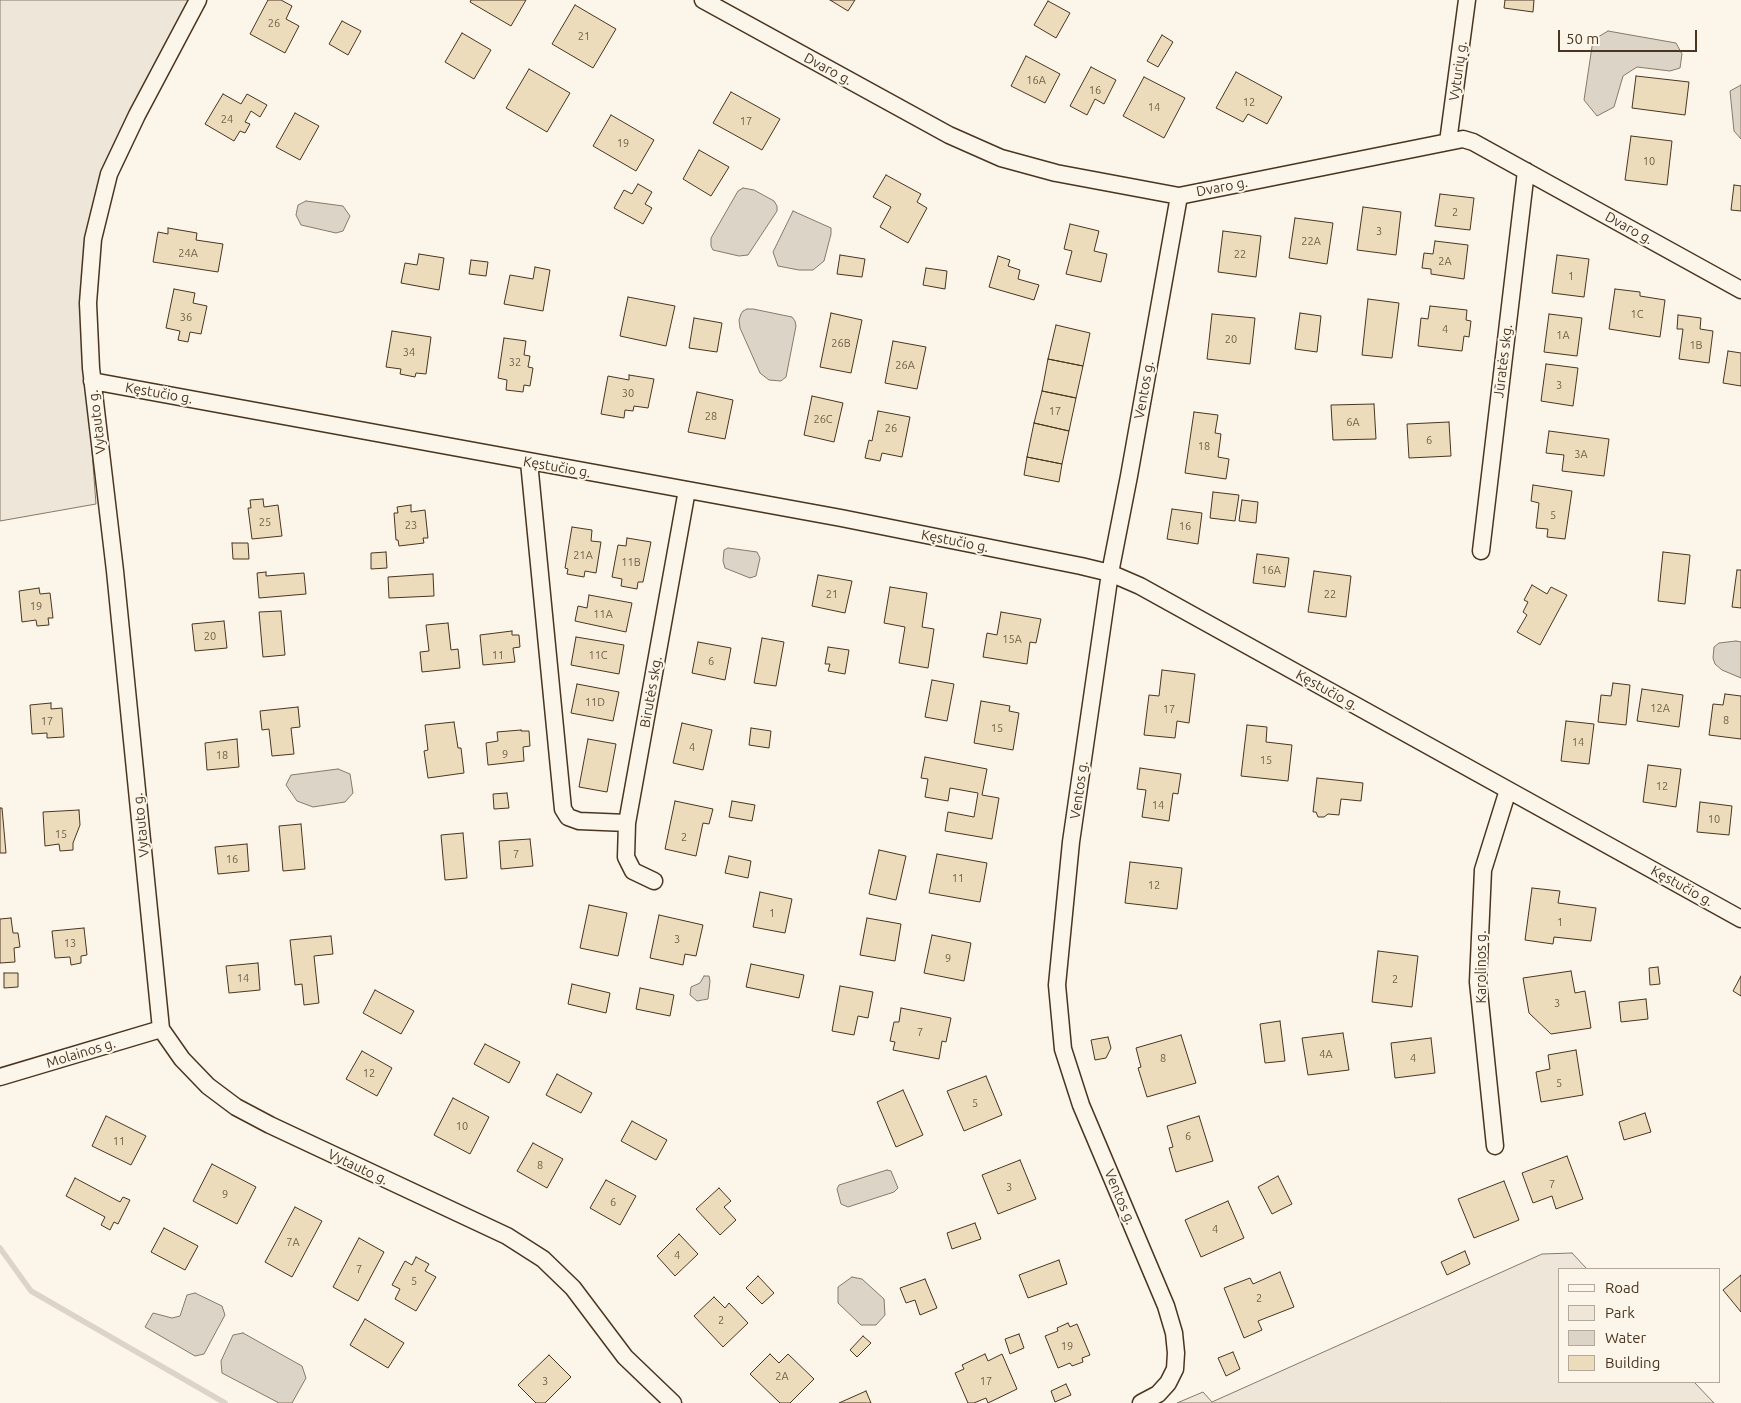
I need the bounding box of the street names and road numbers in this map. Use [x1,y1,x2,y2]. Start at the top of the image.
street label: Vyturių g. [1445,40,1471,102]
street label: Dvaro g. [801,49,855,89]
street label: Dvaro g. [1195,174,1249,200]
street label: Dvaro g. [1602,208,1656,248]
street label: Jūratės skg. [1490,323,1516,399]
street label: Ventos g. [1131,360,1157,420]
street label: Kęstučio g. [124,379,194,407]
street label: Vytauto g. [85,389,109,455]
street label: Kęstučio g. [522,453,592,481]
street label: Kęstučio g. [920,526,990,556]
street label: Birutės skg. [636,655,666,729]
street label: Kęstučio g. [1293,666,1361,714]
street label: Ventos g. [1067,760,1091,820]
street label: Vytauto g. [129,792,153,858]
street label: Kęstučio g. [1648,862,1716,910]
street label: Karolinos g. [1473,930,1489,1004]
street label: Molainos g. [44,1034,118,1072]
street label: Vytauto g. [325,1146,391,1188]
street label: Ventos g. [1101,1167,1139,1227]

